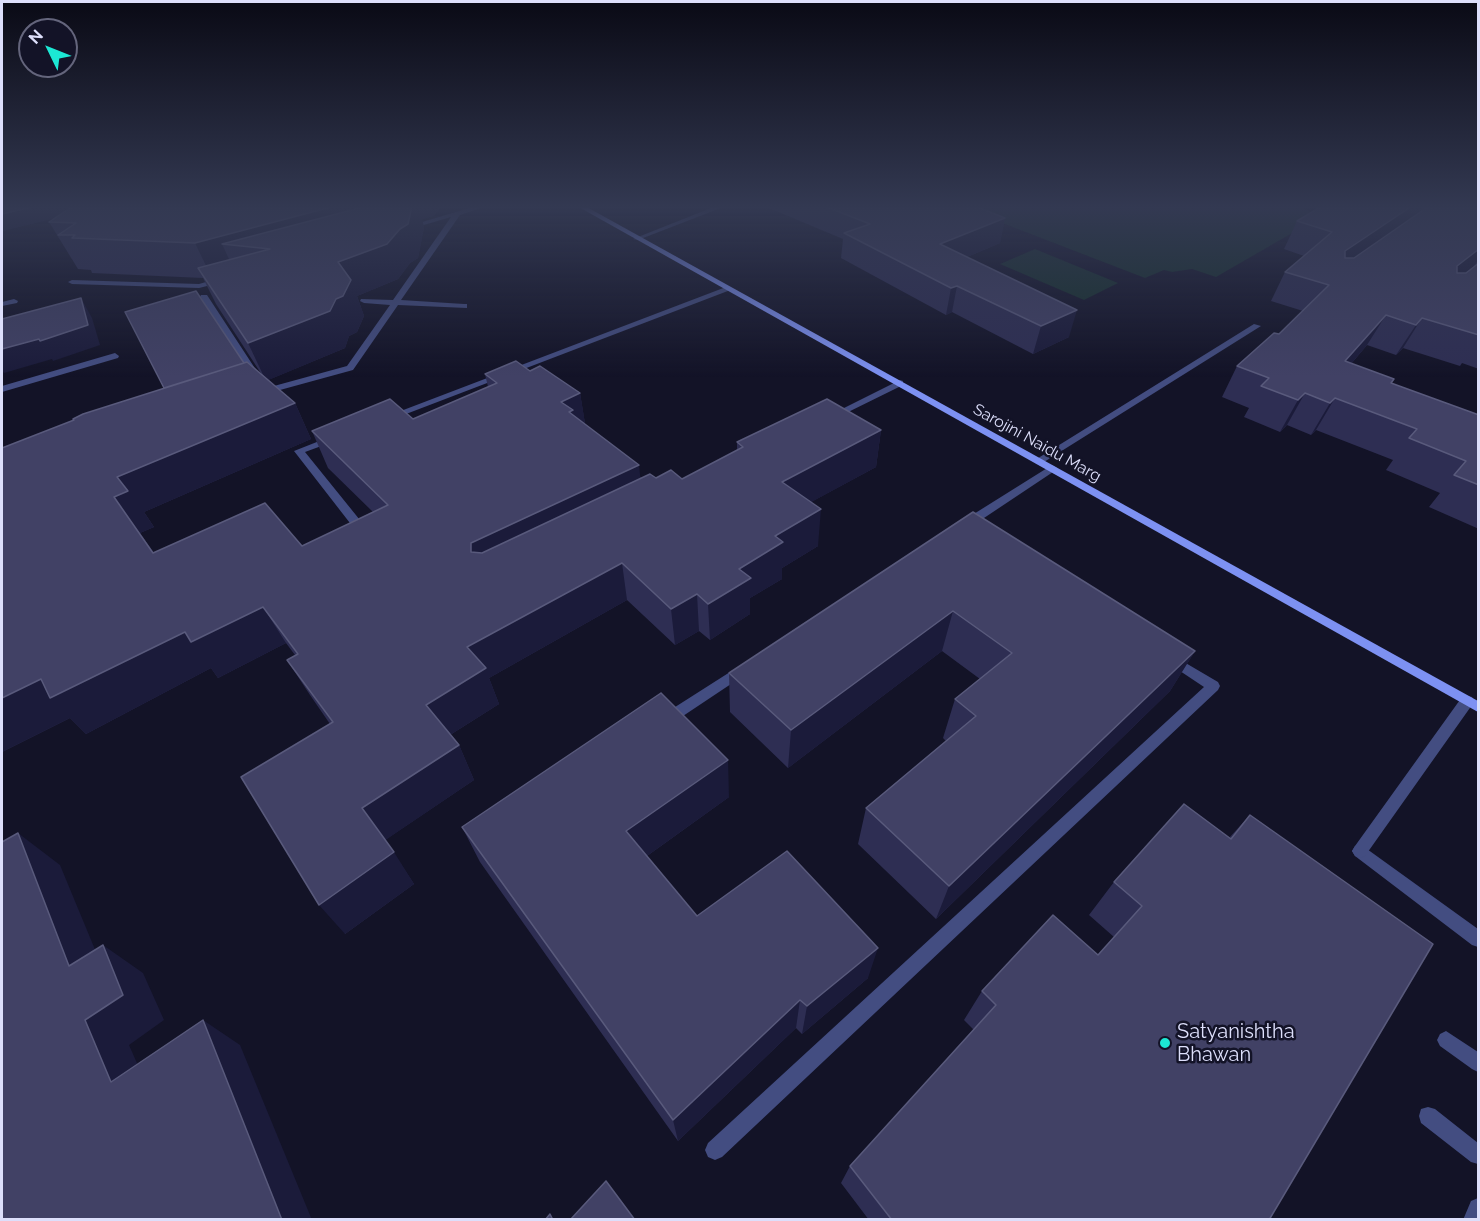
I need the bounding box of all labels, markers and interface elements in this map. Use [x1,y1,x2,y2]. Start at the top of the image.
north arrow [18,18,78,78]
text: N [25,26,47,48]
street label: Sarojini Naidu Marg [970,400,1104,486]
place label: Satyanishtha Bhawan [1177,1020,1295,1067]
marker: Satyanishtha Bhawan [1158,1036,1172,1050]

